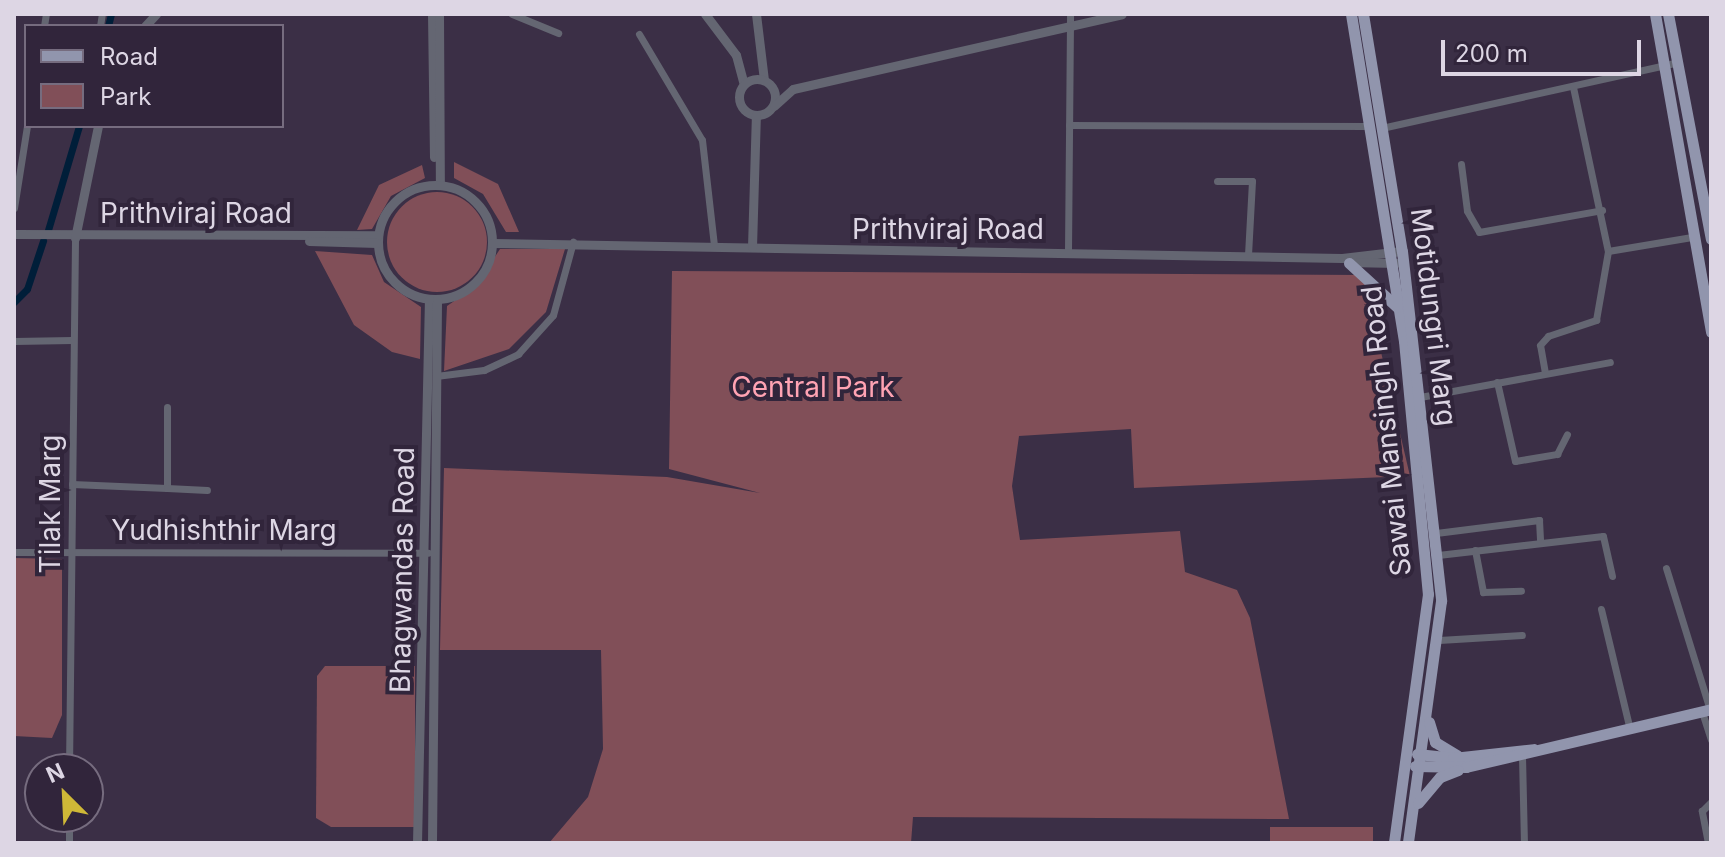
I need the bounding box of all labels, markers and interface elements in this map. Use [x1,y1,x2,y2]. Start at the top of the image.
legend [24,24,284,128]
scale bar [1445,24,1645,74]
text: 200 m [1455,39,1528,68]
text: Road [100,42,158,71]
text: Park [100,82,151,111]
street label: Prithviraj Road [100,196,292,230]
street label: Motidungri Marg [1404,206,1464,428]
street label: Prithviraj Road [852,212,1044,246]
street label: Sawai Mansingh Road [1354,284,1418,578]
park label: Central Park [731,370,895,404]
street label: Tilak Marg [33,435,67,573]
street label: Bhagwandas Road [383,447,421,693]
street label: Yudhishthir Marg [111,513,337,547]
north arrow [24,753,104,833]
text: N [42,758,68,788]

